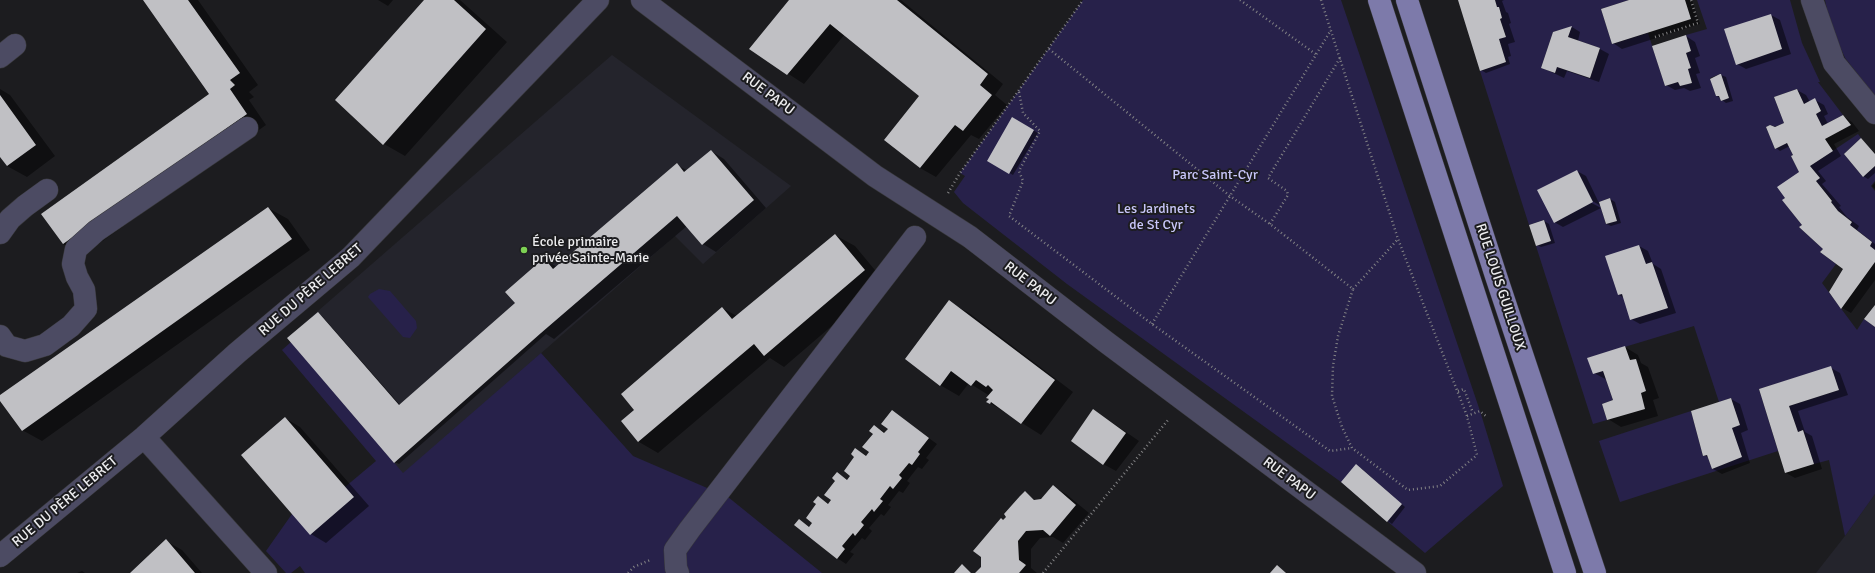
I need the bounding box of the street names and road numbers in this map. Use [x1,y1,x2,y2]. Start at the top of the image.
street label: RUE PAPU [738,69,798,119]
street label: RUE LOUIS GUILLOUX [1472,222,1528,352]
street label: RUE DU PÈRE LEBRET [256,240,366,340]
street label: RUE PAPU [1001,258,1059,310]
street label: RUE DU PÈRE LEBRET [9,453,121,551]
street label: RUE PAPU [1259,454,1319,504]

